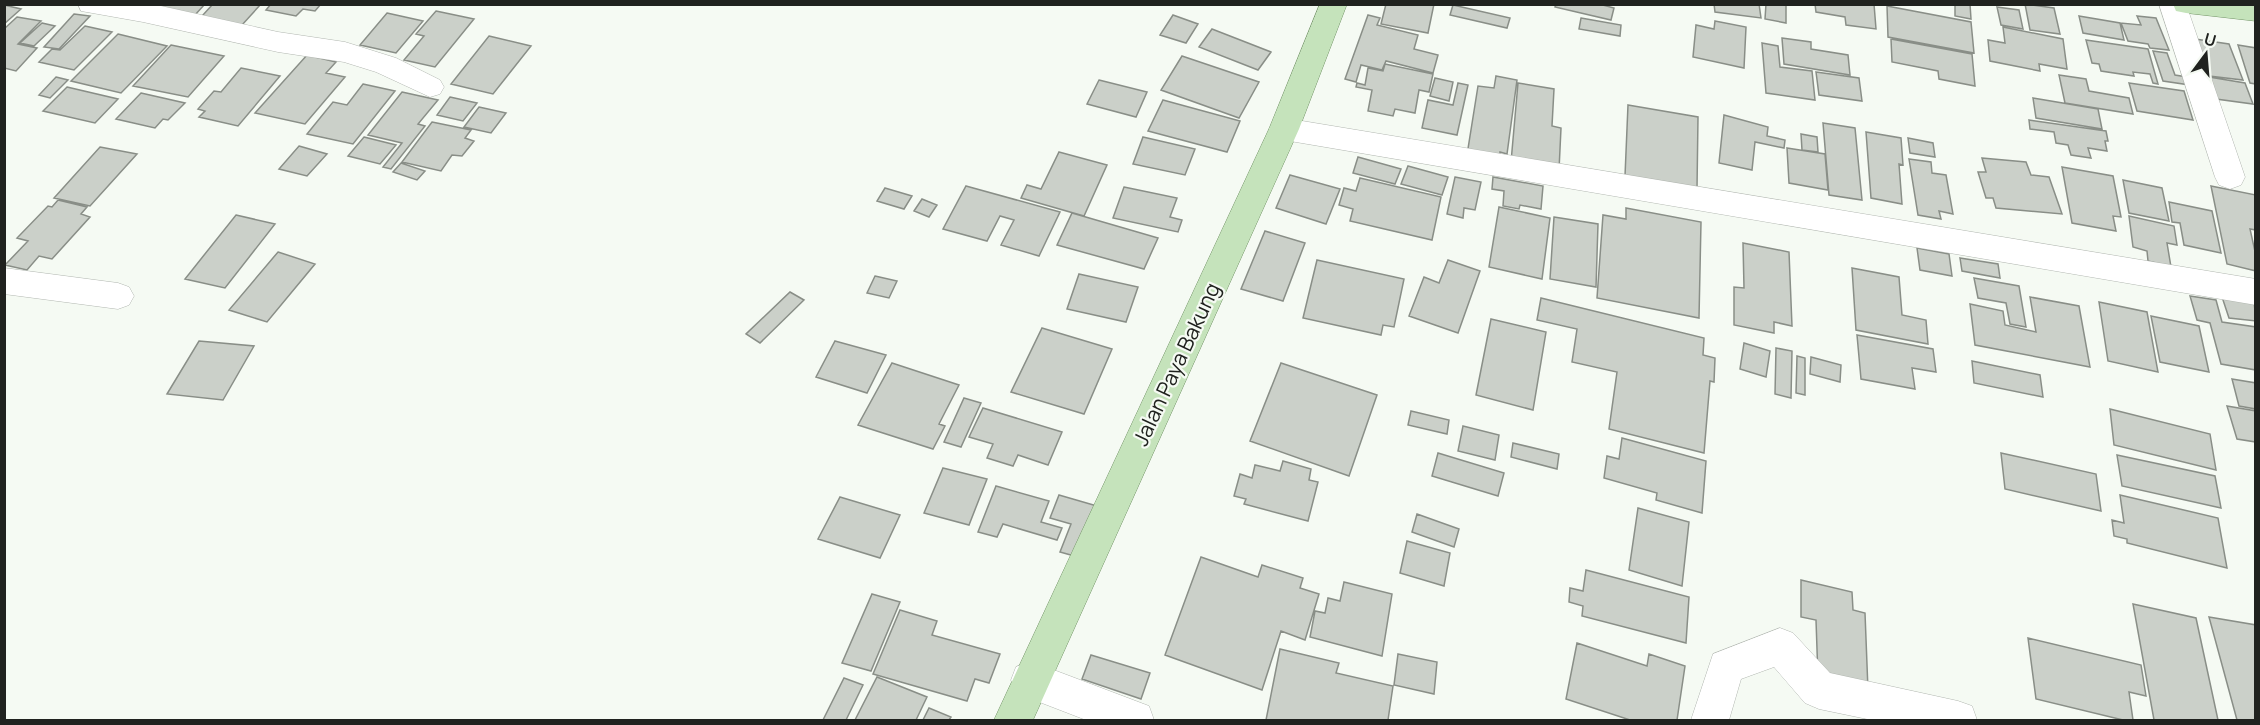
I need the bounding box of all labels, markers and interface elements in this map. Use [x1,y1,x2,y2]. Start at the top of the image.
north arrow [2176,24,2236,84]
text: U [2202,27,2219,52]
street label: Jalan Paya Bakung [1126,278,1226,450]

